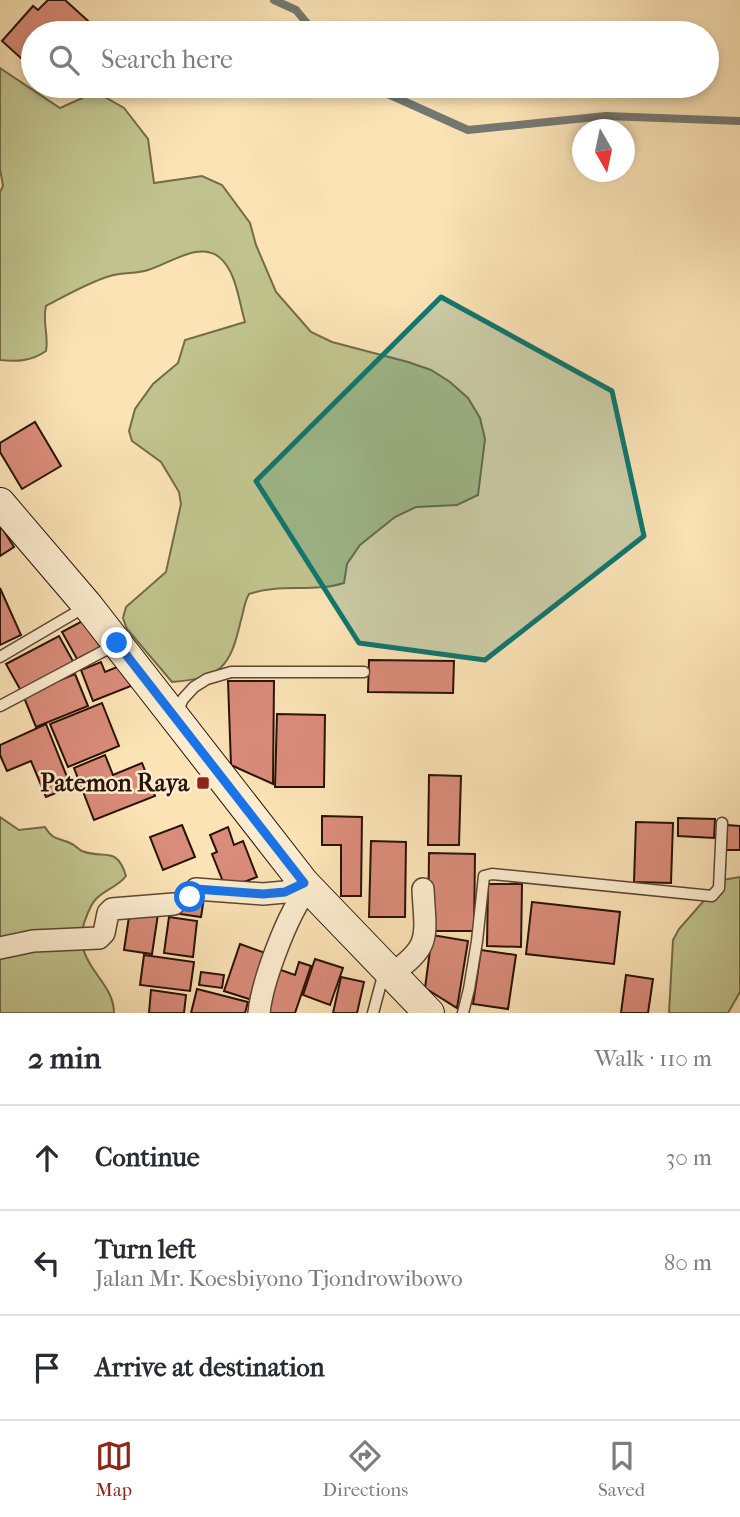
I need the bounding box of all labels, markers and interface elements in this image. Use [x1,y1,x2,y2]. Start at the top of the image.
search box [21,21,719,98]
icon: search [45,41,83,79]
text: Search here [101,44,233,75]
north arrow [572,119,635,182]
route end [101,627,132,658]
place label: Patemon Raya [40,769,190,797]
marker: Patemon Raya [195,775,211,791]
route start [174,881,205,912]
text: 2 min [28,1041,101,1076]
text: Walk · 110 m [595,1045,712,1072]
icon: ahead [28,1139,66,1177]
text: Continue [95,1142,200,1173]
text: 30 m [666,1144,712,1171]
text: Turn left [95,1234,196,1265]
icon: left [28,1244,66,1282]
text: 80 m [664,1249,712,1276]
text: Jalan Mr. Koesbiyono Tjondrowibowo [95,1265,463,1292]
icon: arrive [28,1349,66,1387]
text: Arrive at destination [95,1352,325,1383]
tab: Map [95,1437,133,1501]
tab: Directions [323,1437,408,1501]
tab: Saved [598,1437,645,1501]

